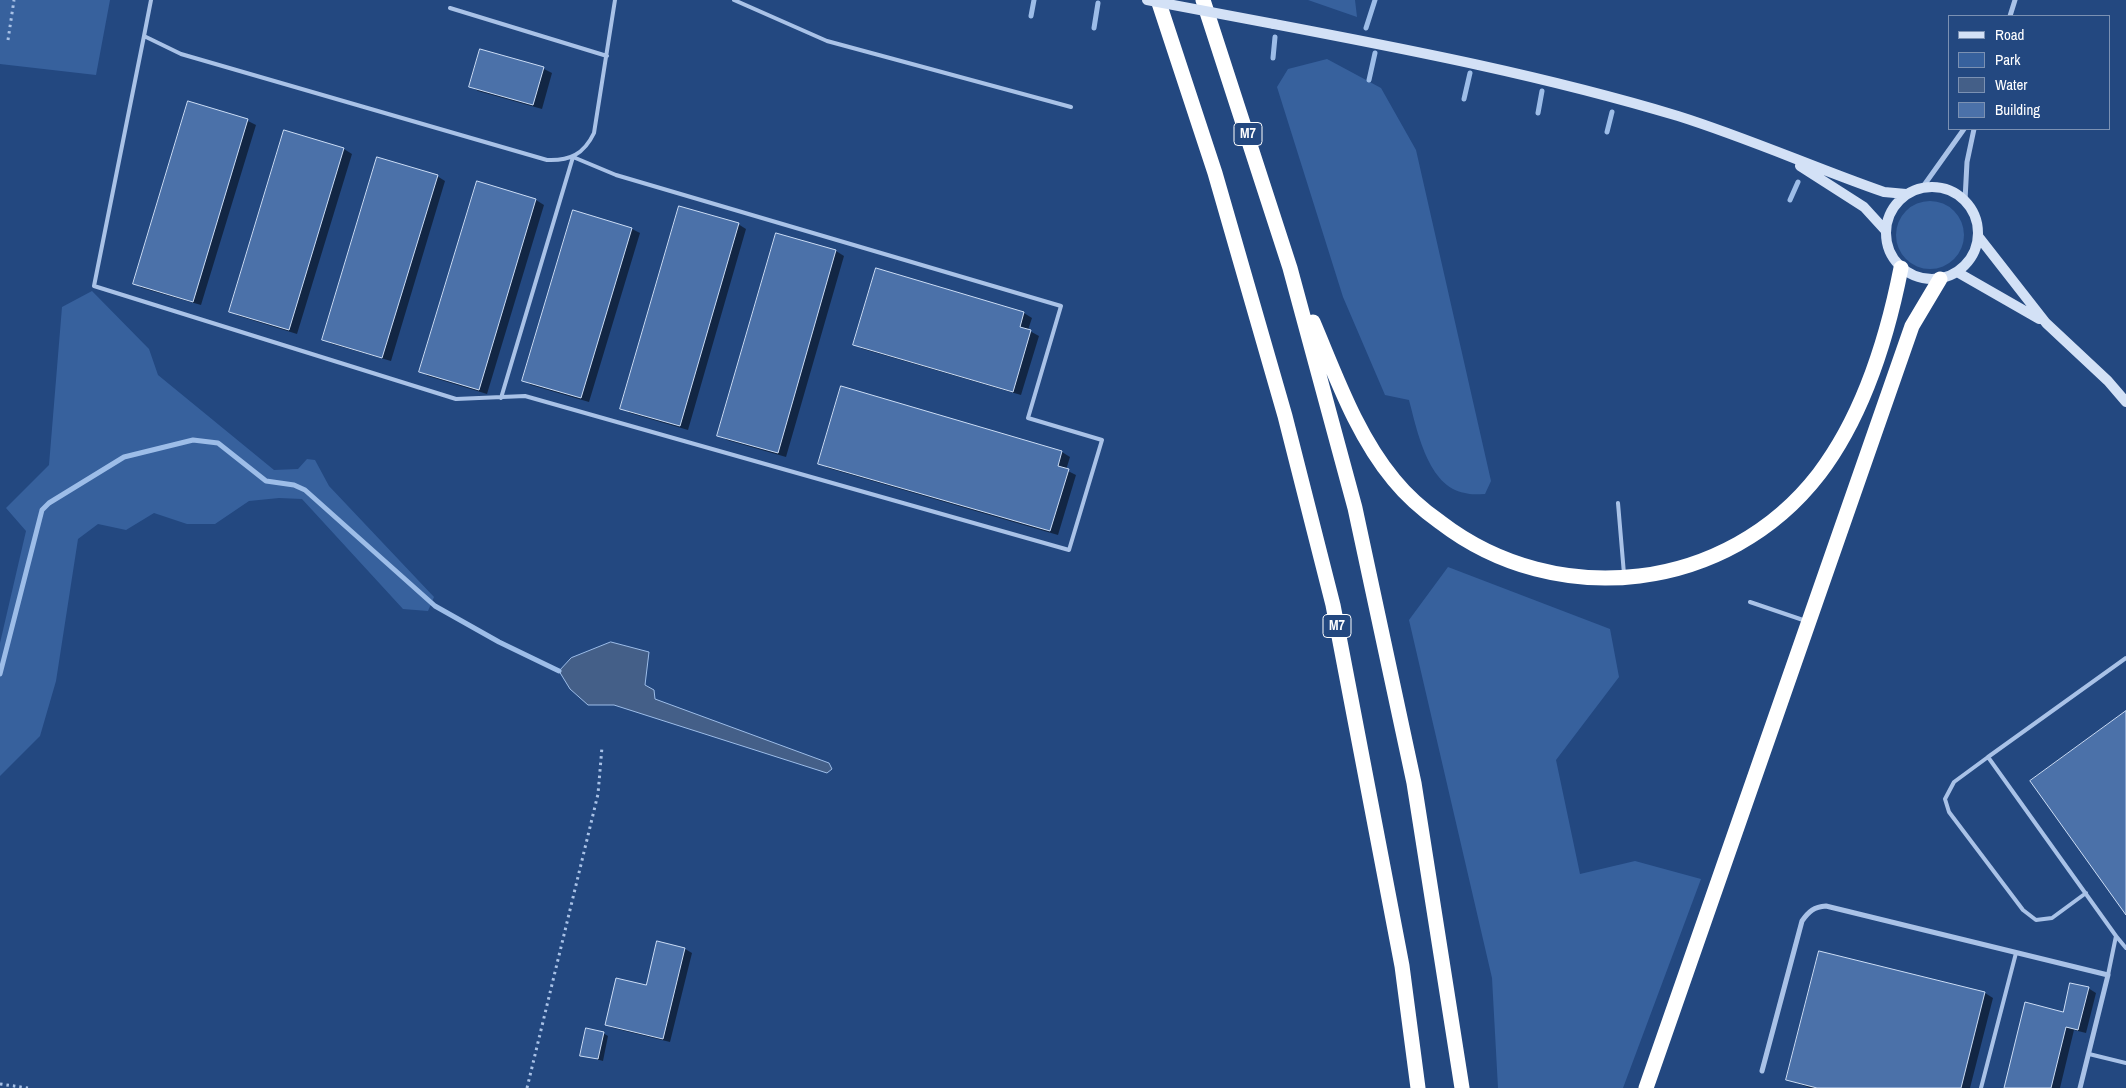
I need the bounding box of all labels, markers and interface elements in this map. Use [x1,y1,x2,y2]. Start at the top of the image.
legend [1948,15,2111,130]
text: Road [1995,24,2024,45]
text: Park [1995,49,2020,70]
text: Water [1995,74,2027,95]
text: Building [1995,99,2040,120]
road number: M7 [1234,122,1262,146]
road number: M7 [1323,614,1351,638]

